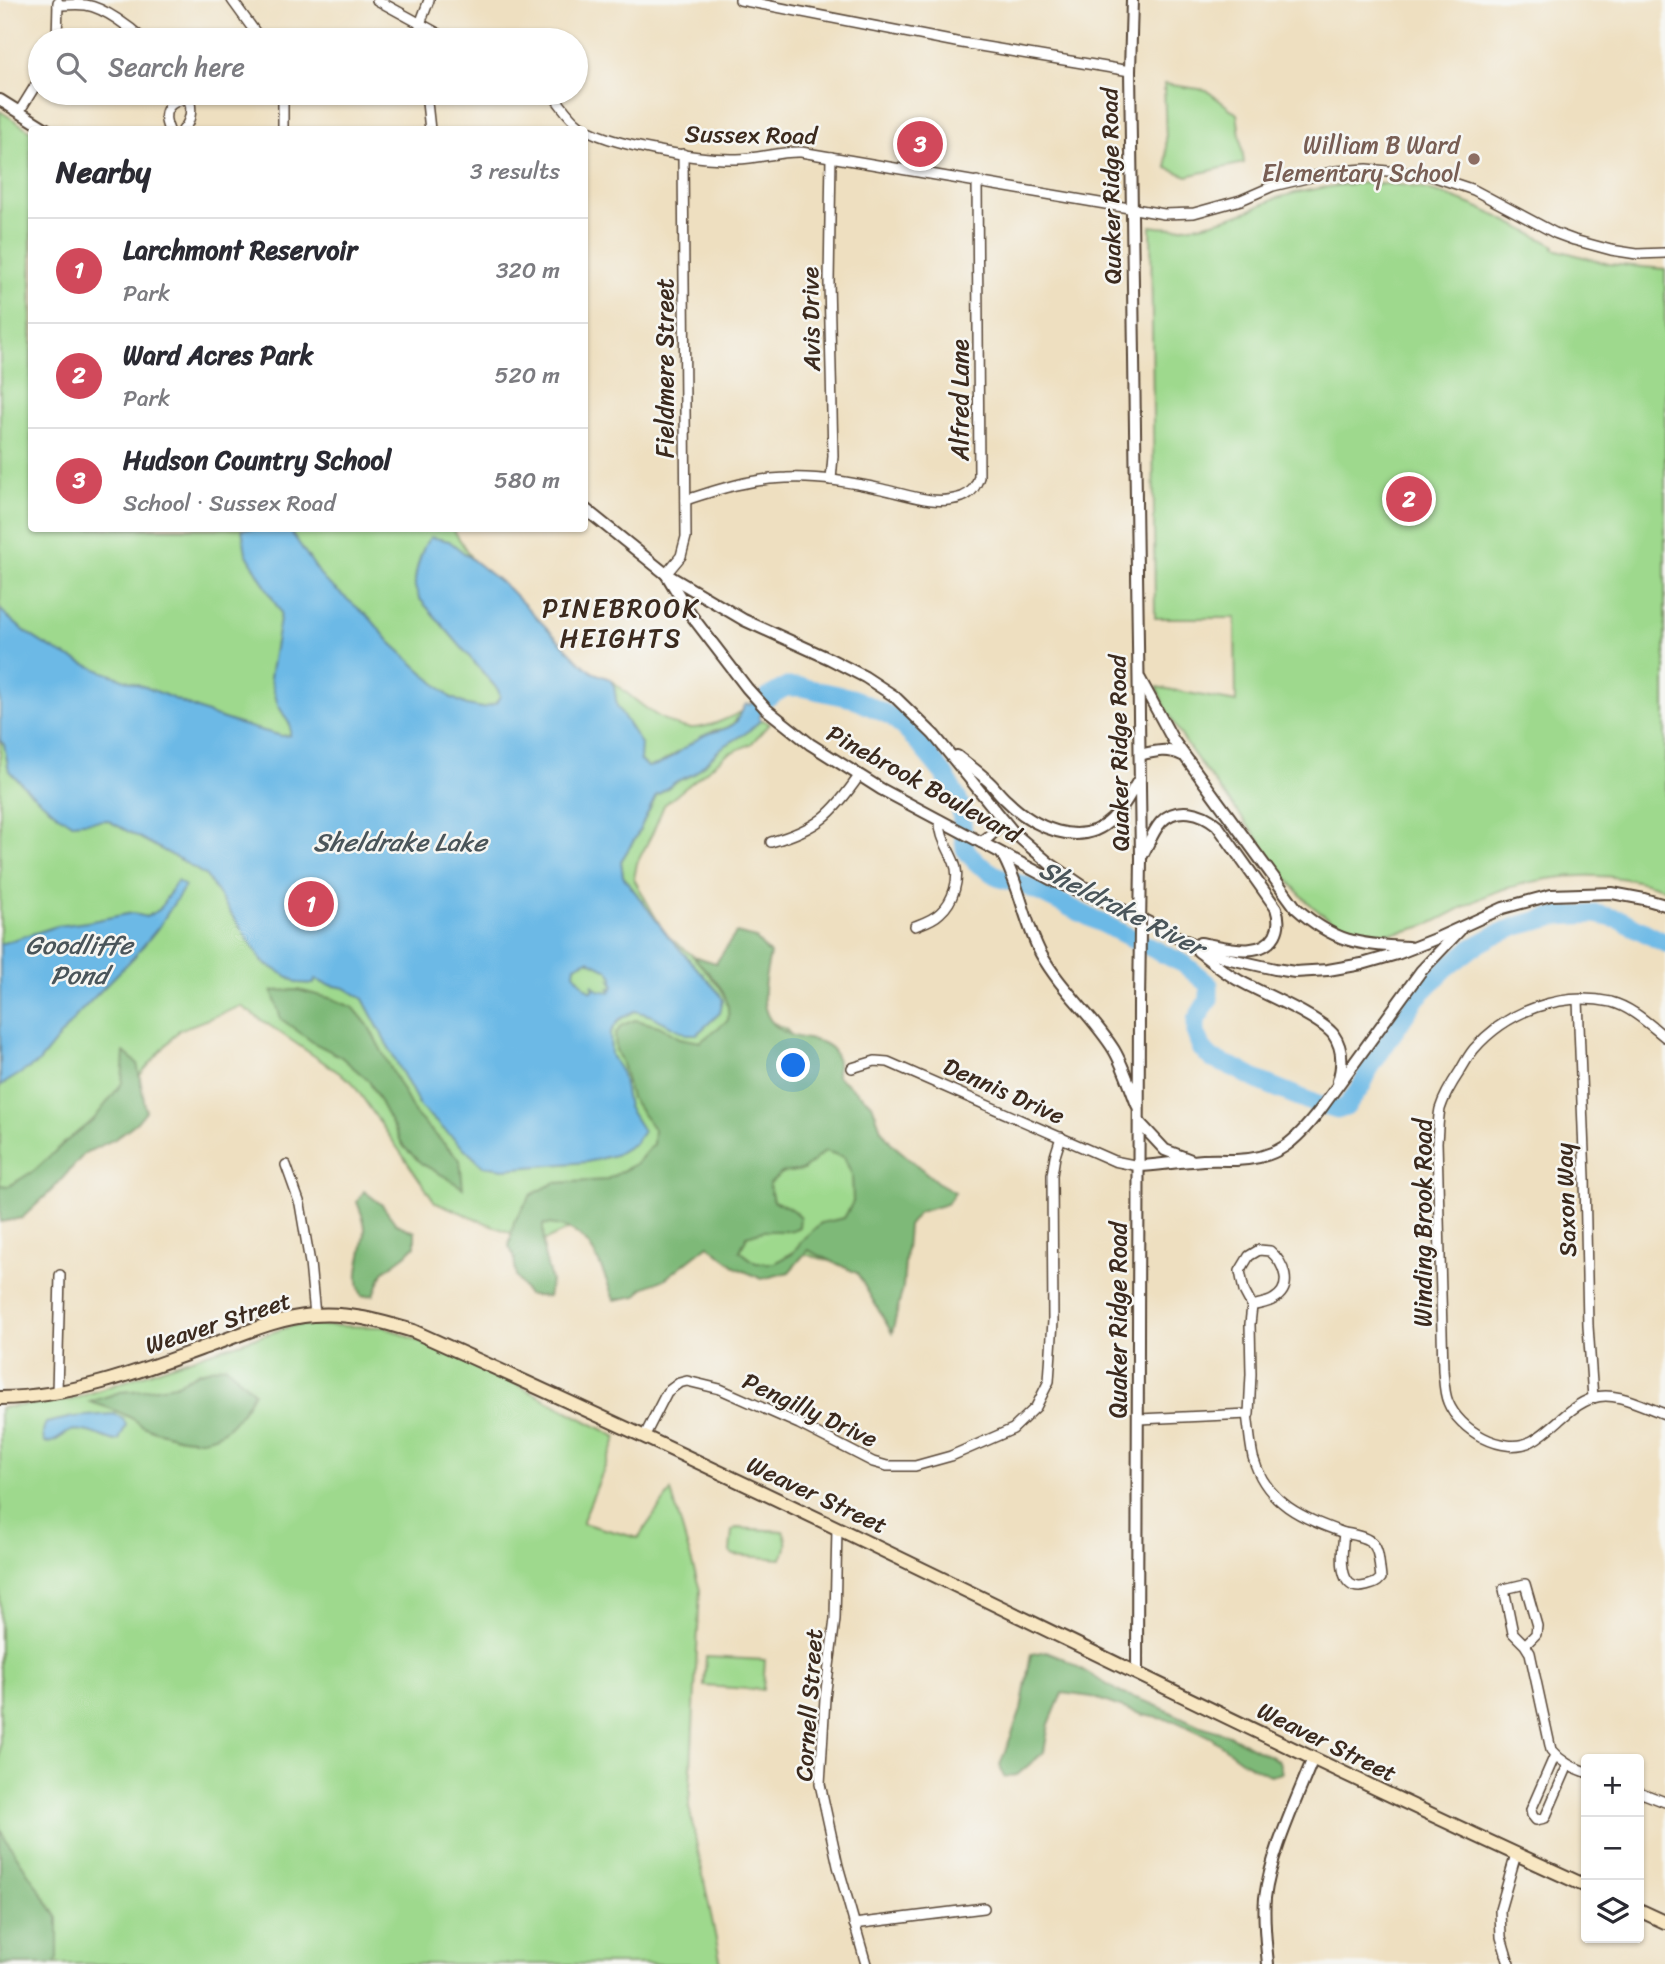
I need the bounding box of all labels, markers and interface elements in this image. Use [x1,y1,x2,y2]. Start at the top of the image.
search box [28,28,588,105]
text: Search here [108,44,245,90]
icon: search [52,48,90,86]
street label: Quaker Ridge Road [1088,86,1134,285]
street label: Sussex Road [685,113,820,157]
pin: 3 [897,118,943,170]
place label: William B Ward Elementary School [1262,124,1461,194]
text: Nearby [56,145,151,199]
text: 3 results [470,151,560,192]
marker: William B Ward Elementary School [1466,151,1482,167]
text: Larchmont Reservoir [123,227,357,273]
text: 1 [74,250,84,291]
text: 320 m [496,250,560,291]
street label: Avis Drive [789,266,833,373]
text: Park [123,273,170,314]
street label: Fieldmere Street [644,278,686,458]
text: Ward Acres Park [123,332,313,378]
street label: Alfred Lane [939,339,981,462]
text: 2 [72,355,86,396]
text: 520 m [494,355,560,396]
text: Park [123,378,170,419]
text: Hudson Country School [123,437,391,483]
text: 3 [73,460,85,501]
text: 580 m [494,460,560,501]
pin: 2 [1386,473,1432,525]
text: School · Sussex Road [123,483,336,524]
district label: PINEBROOK HEIGHTS [542,585,700,661]
street label: Quaker Ridge Road [1096,653,1142,852]
street label: Pinebrook Boulevard [819,713,1030,856]
water label: Sheldrake Lake [313,819,489,865]
water label: Sheldrake River [1031,847,1217,971]
pin: 1 [288,878,334,930]
water label: Goodliffe Pond [25,922,135,998]
street label: Dennis Drive [936,1045,1072,1137]
your location [776,1048,810,1082]
street label: Winding Brook Road [1402,1117,1444,1327]
street label: Saxon Way [1543,1142,1589,1258]
street label: Quaker Ridge Road [1097,1220,1139,1418]
street label: Weaver Street [139,1280,297,1366]
street label: Pengilly Drive [735,1360,885,1460]
street label: Weaver Street [739,1444,895,1546]
street label: Cornell Street [783,1627,835,1783]
street label: Weaver Street [1250,1690,1404,1794]
map controls [1581,1754,1644,1943]
button: + [1581,1754,1644,1817]
button: − [1581,1817,1644,1880]
button: layers [1581,1880,1644,1943]

